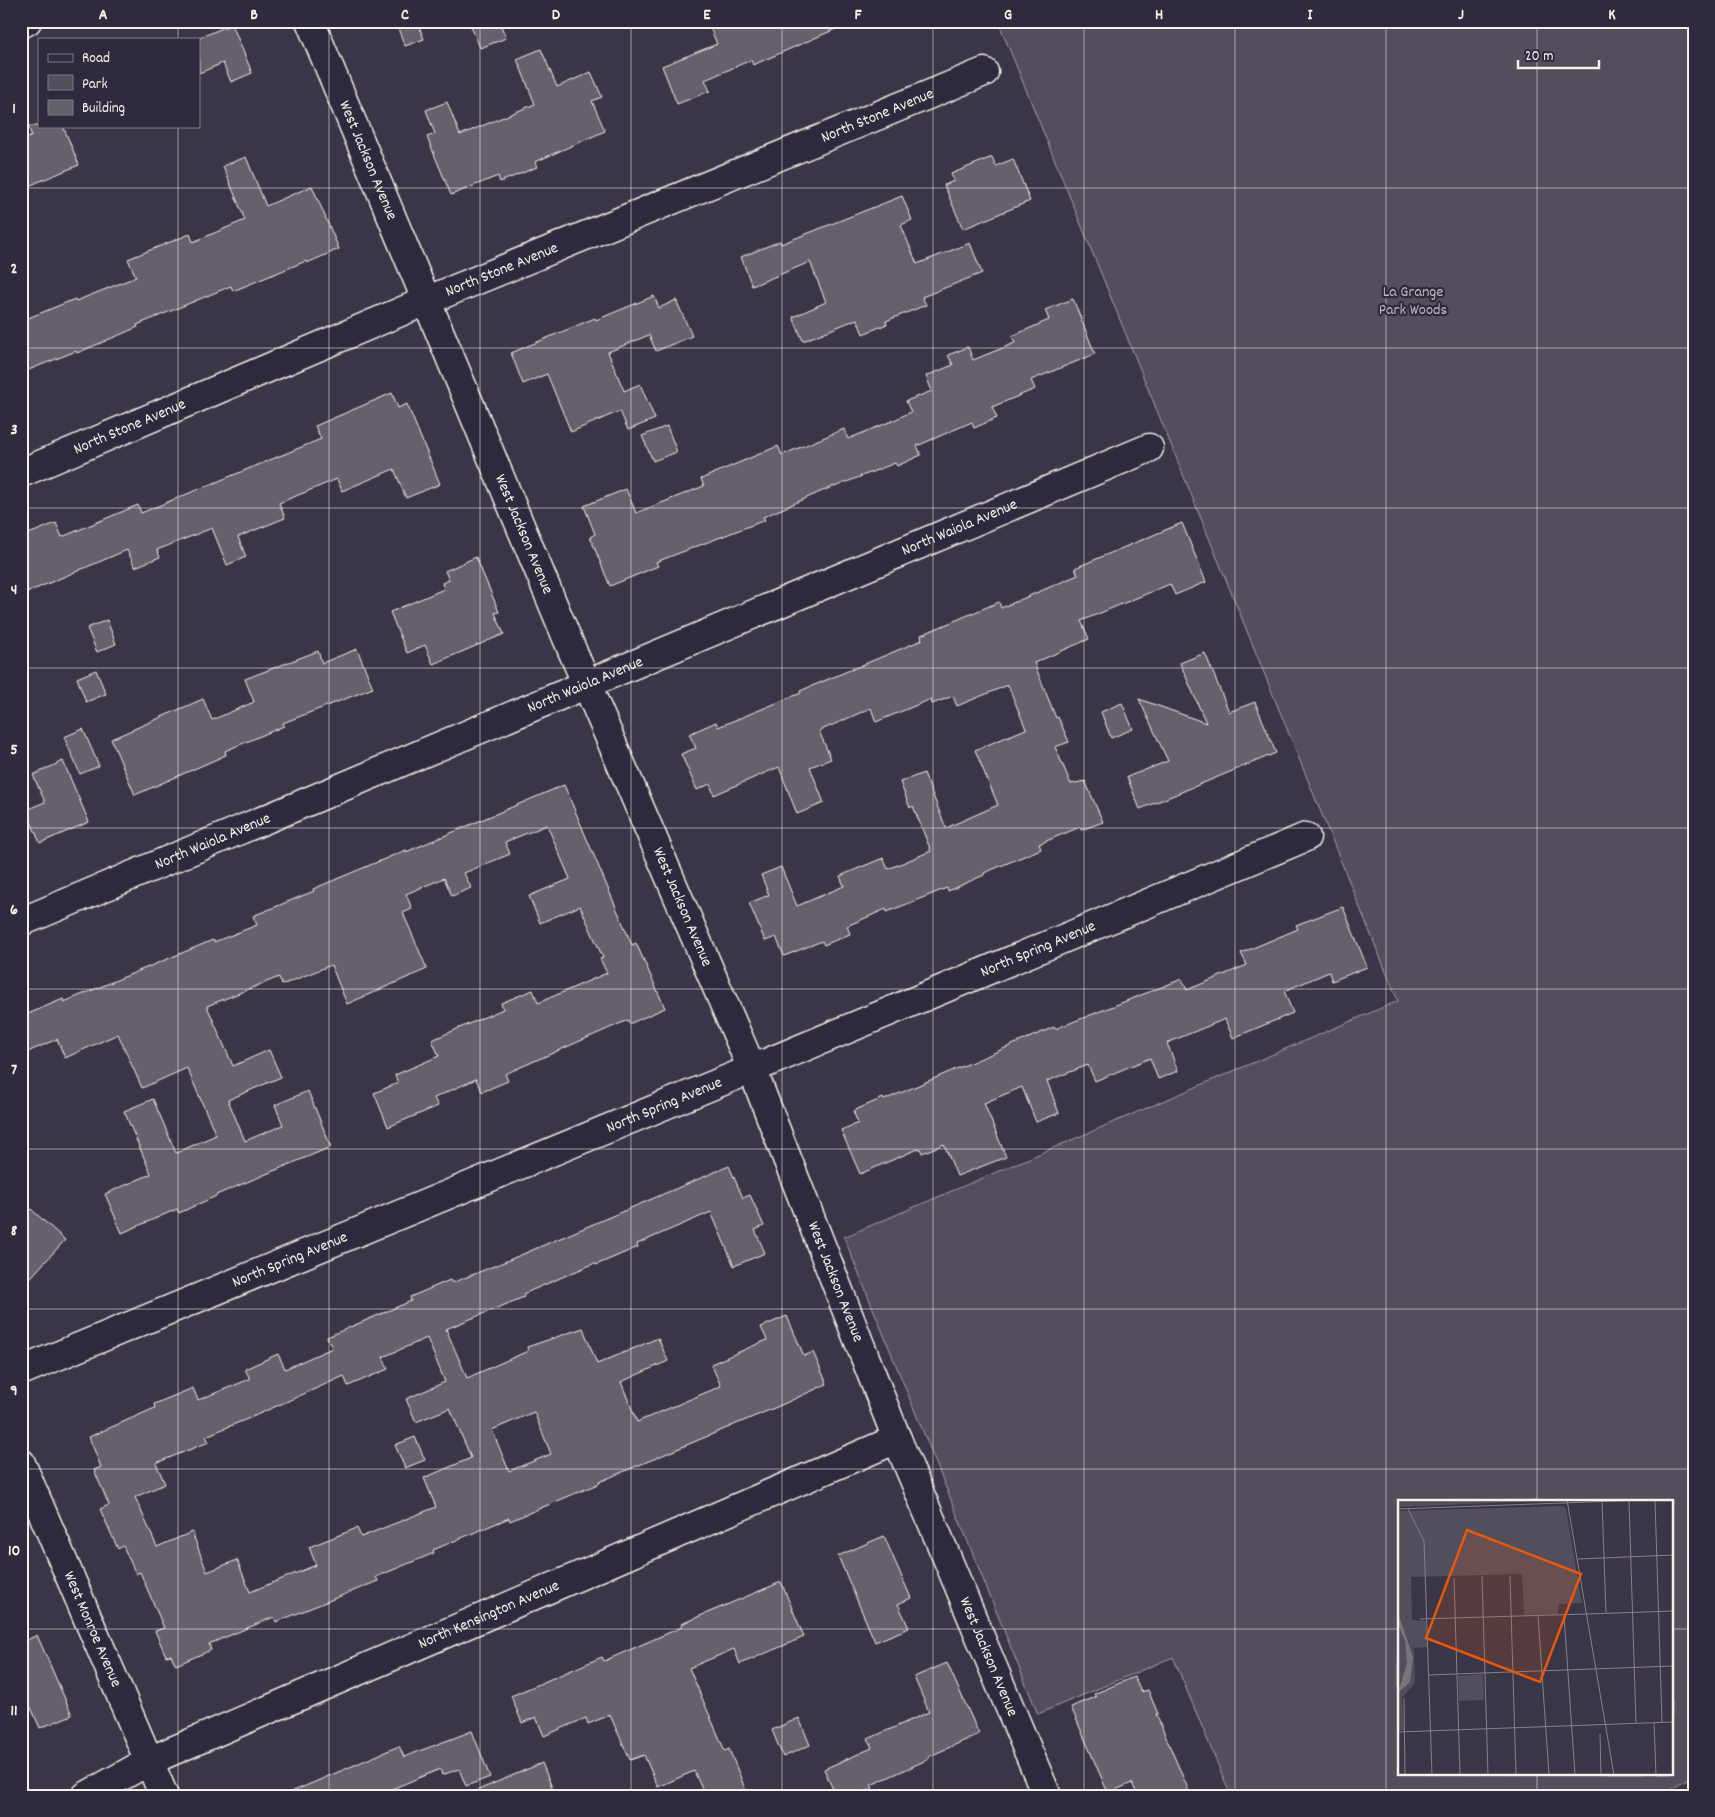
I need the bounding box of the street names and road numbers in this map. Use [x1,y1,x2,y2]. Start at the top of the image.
street label: North Stone Avenue [818,82,937,149]
street label: West Jackson Avenue [333,97,403,224]
street label: North Stone Avenue [442,236,562,303]
street label: North Stone Avenue [70,393,189,461]
street label: West Jackson Avenue [489,471,559,598]
street label: North Waiola Avenue [898,493,1021,562]
street label: North Waiola Avenue [524,650,647,719]
street label: North Waiola Avenue [151,807,274,876]
street label: West Jackson Avenue [647,844,718,970]
street label: North Spring Avenue [977,915,1099,984]
street label: North Spring Avenue [603,1071,726,1139]
street label: West Jackson Avenue [801,1218,869,1345]
street label: North Spring Avenue [229,1226,351,1294]
street label: West Monroe Avenue [57,1568,127,1691]
street label: North Kensington Avenue [415,1574,563,1655]
street label: West Jackson Avenue [953,1593,1024,1720]

